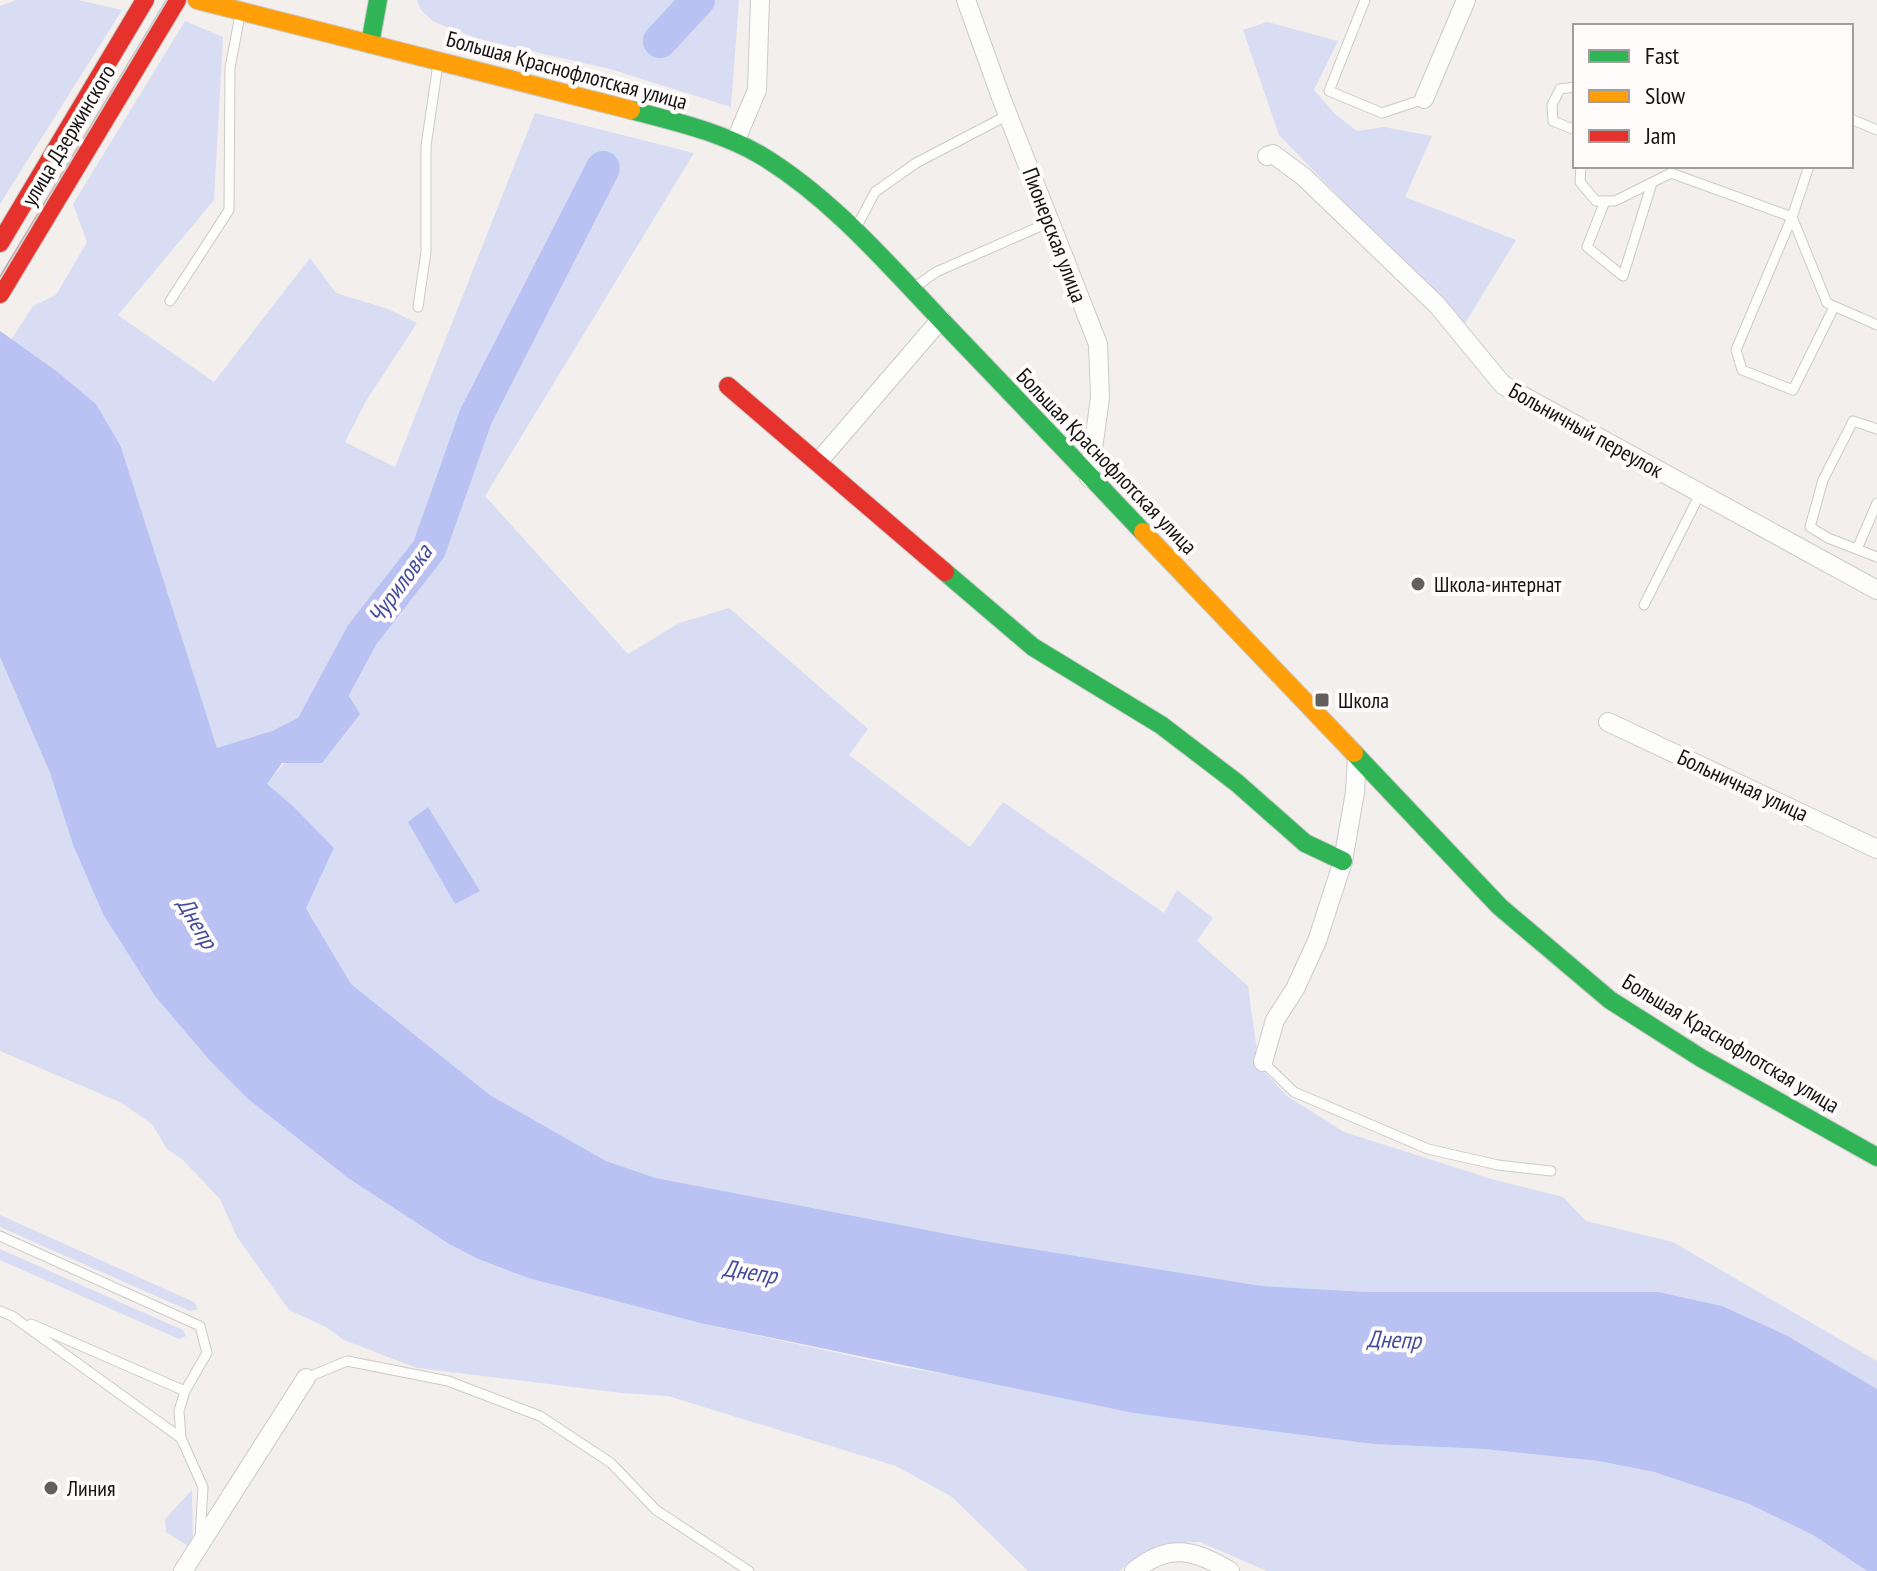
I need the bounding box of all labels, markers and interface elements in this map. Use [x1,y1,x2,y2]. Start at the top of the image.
street label: Большая Краснофлотская улица [444,24,690,116]
legend [1573,24,1853,168]
text: Fast [1645,40,1680,71]
street label: улица Дзержинского [15,59,121,211]
text: Slow [1645,80,1686,111]
text: Jam [1644,120,1676,151]
street label: Пионерская улица [1016,164,1094,306]
street label: Большая Краснофлотская улица [1011,362,1203,560]
street label: Больничный переулок [1504,376,1668,484]
water label: Чуриловка [360,537,440,629]
place label: Школа-интернат [1434,570,1562,598]
marker: Школа-интернат [1409,575,1427,593]
place label: Школа [1338,686,1389,714]
marker: Школа [1313,691,1331,709]
street label: Больничная улица [1673,743,1813,827]
water label: Днепр [170,891,225,955]
street label: Большая Краснофлотская улица [1617,967,1845,1119]
water label: Днепр [720,1252,781,1291]
water label: Днепр [1365,1323,1423,1356]
place label: Линия [66,1474,115,1502]
marker: Линия [42,1479,60,1497]

